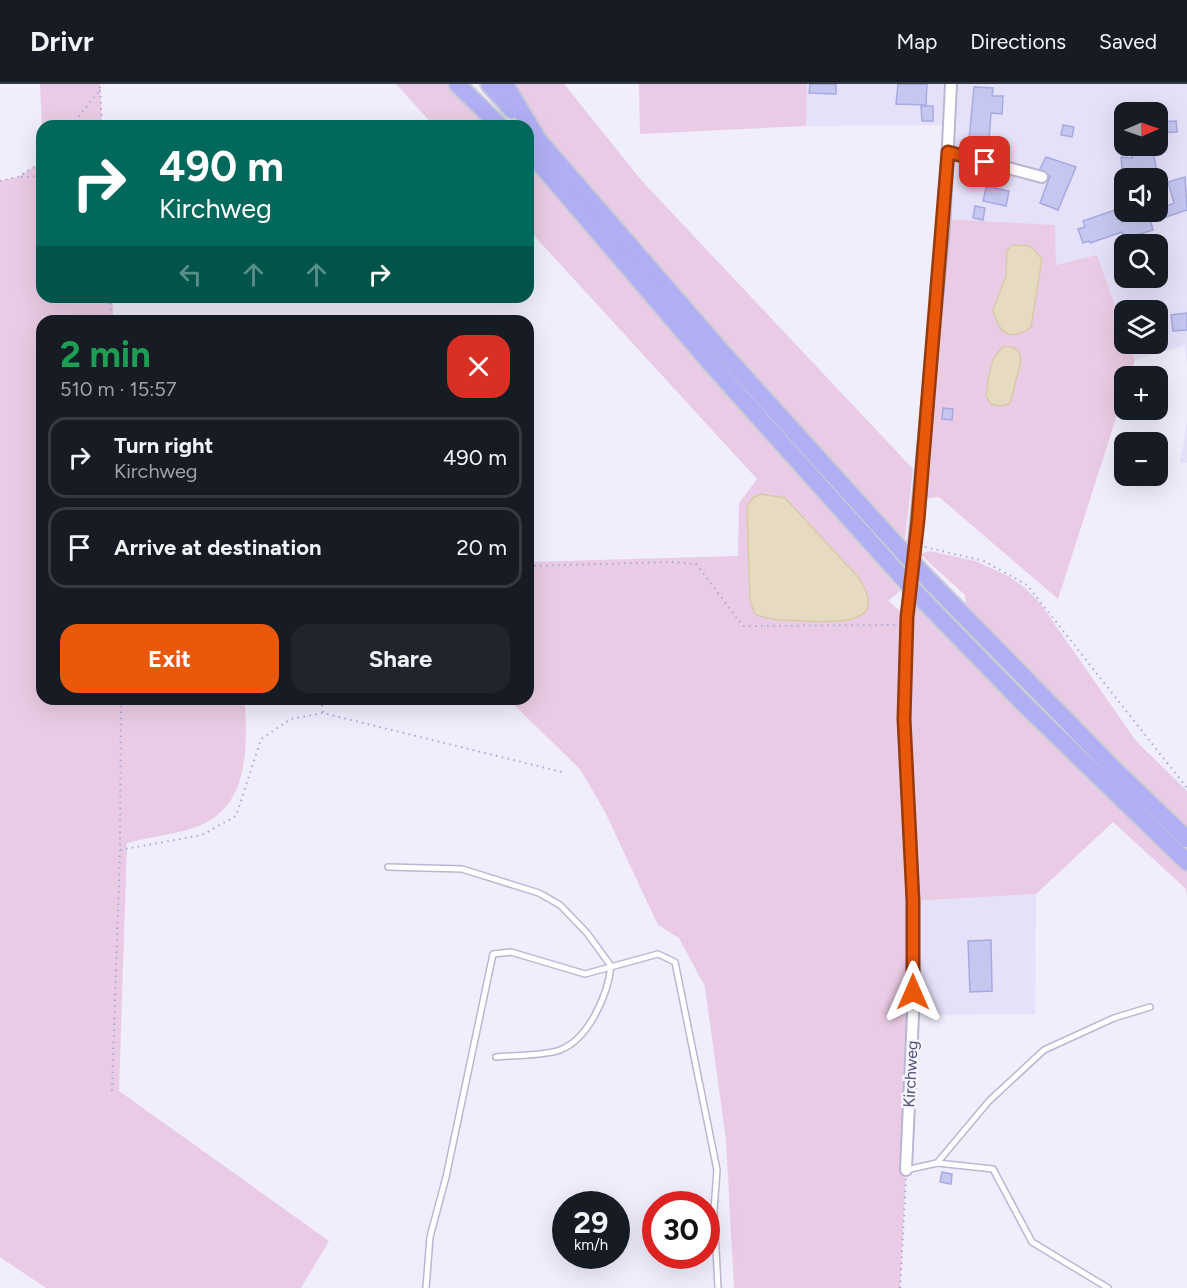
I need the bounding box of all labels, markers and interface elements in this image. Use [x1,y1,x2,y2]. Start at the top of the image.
text: Drivr [30,24,94,58]
text: Map [896,29,937,54]
text: Directions [970,29,1066,54]
text: Saved [1099,29,1157,54]
north arrow [1114,102,1168,156]
map controls [1114,102,1168,486]
pin [959,136,1010,187]
text: 490 m [159,141,284,192]
icon: right [60,144,138,222]
icon: arrive [968,145,1001,178]
button: sound [1114,168,1168,222]
text: Kirchweg [159,192,272,225]
button: search [1114,234,1168,288]
icon: left [174,258,207,291]
icon: ahead [237,258,270,291]
icon: ahead [300,258,333,291]
icon: right [363,258,396,291]
button: layers [1114,300,1168,354]
text: 2 min [60,333,151,376]
button: close [447,335,510,398]
button: + [1114,366,1168,420]
text: 510 m · 15:57 [60,377,177,401]
text: Turn right [114,432,213,459]
button: − [1114,432,1168,486]
icon: right [63,441,96,474]
text: 490 m [443,444,507,471]
text: Kirchweg [114,459,198,483]
icon: arrive [63,531,96,564]
text: Arrive at destination [114,534,322,561]
text: 20 m [456,534,507,561]
button: Exit [60,624,279,693]
button: Share [291,624,510,693]
position arrow [881,960,945,1024]
street label: Kirchweg [899,1040,922,1108]
speed limit sign: 30 [642,1191,720,1269]
text: 29 [574,1204,608,1241]
text: km/h [574,1236,608,1254]

